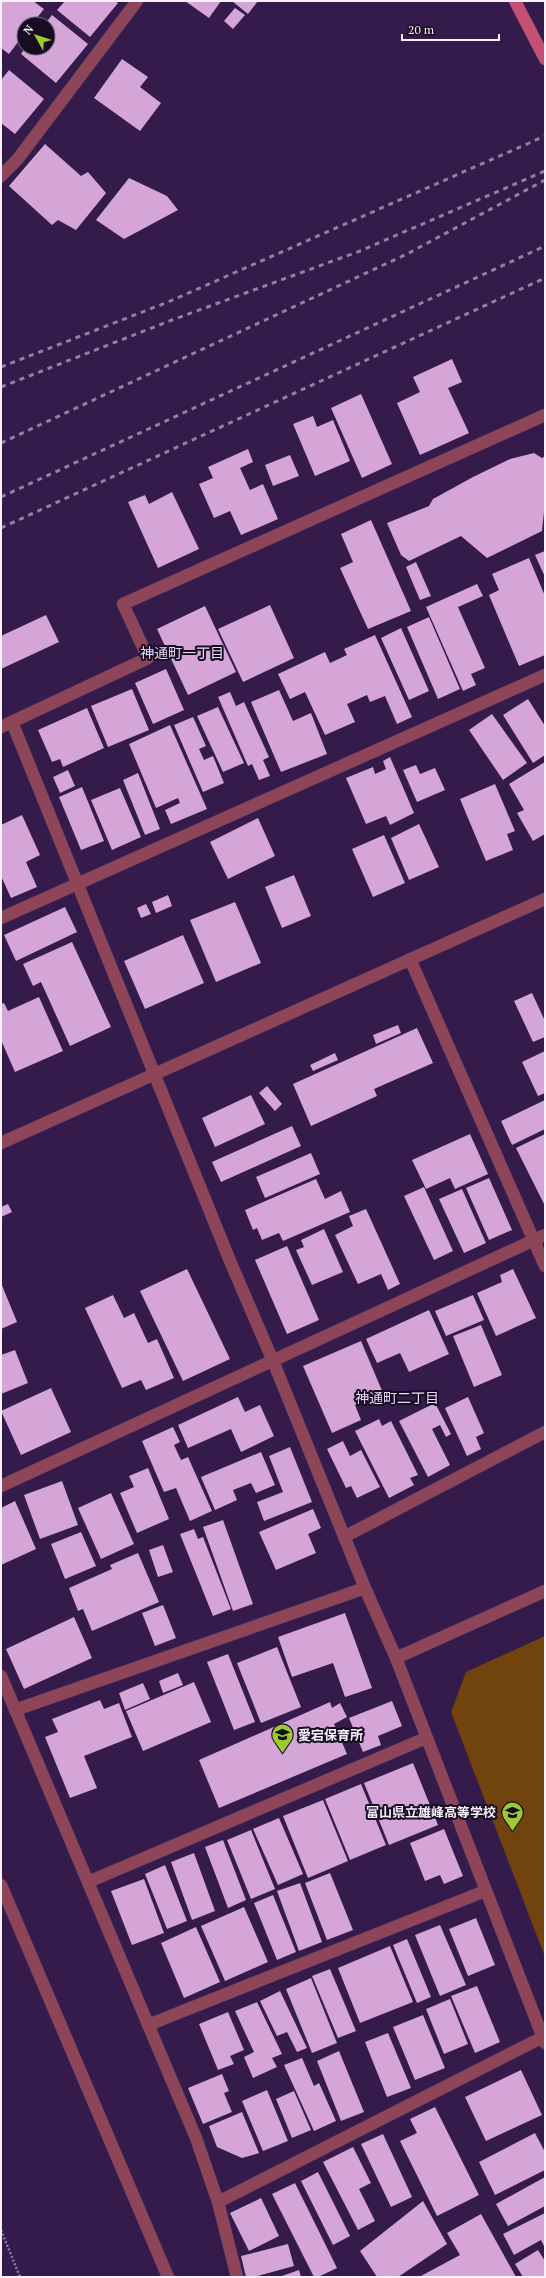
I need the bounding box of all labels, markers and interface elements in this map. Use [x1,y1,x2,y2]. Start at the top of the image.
north arrow [16,16,56,56]
scale bar [402,16,499,42]
text: N [20,22,37,37]
text: 20 m [408,22,435,37]
district label: 神通町一丁目 [140,643,224,662]
district label: 神通町二丁目 [355,1388,439,1407]
school or university icon: 愛宕保育所 [270,1722,296,1755]
place label: 愛宕保育所 [298,1726,363,1744]
school or university icon: 富山県立雄峰高等学校 [499,1799,525,1832]
place label: 富山県立雄峰高等学校 [366,1803,496,1821]

